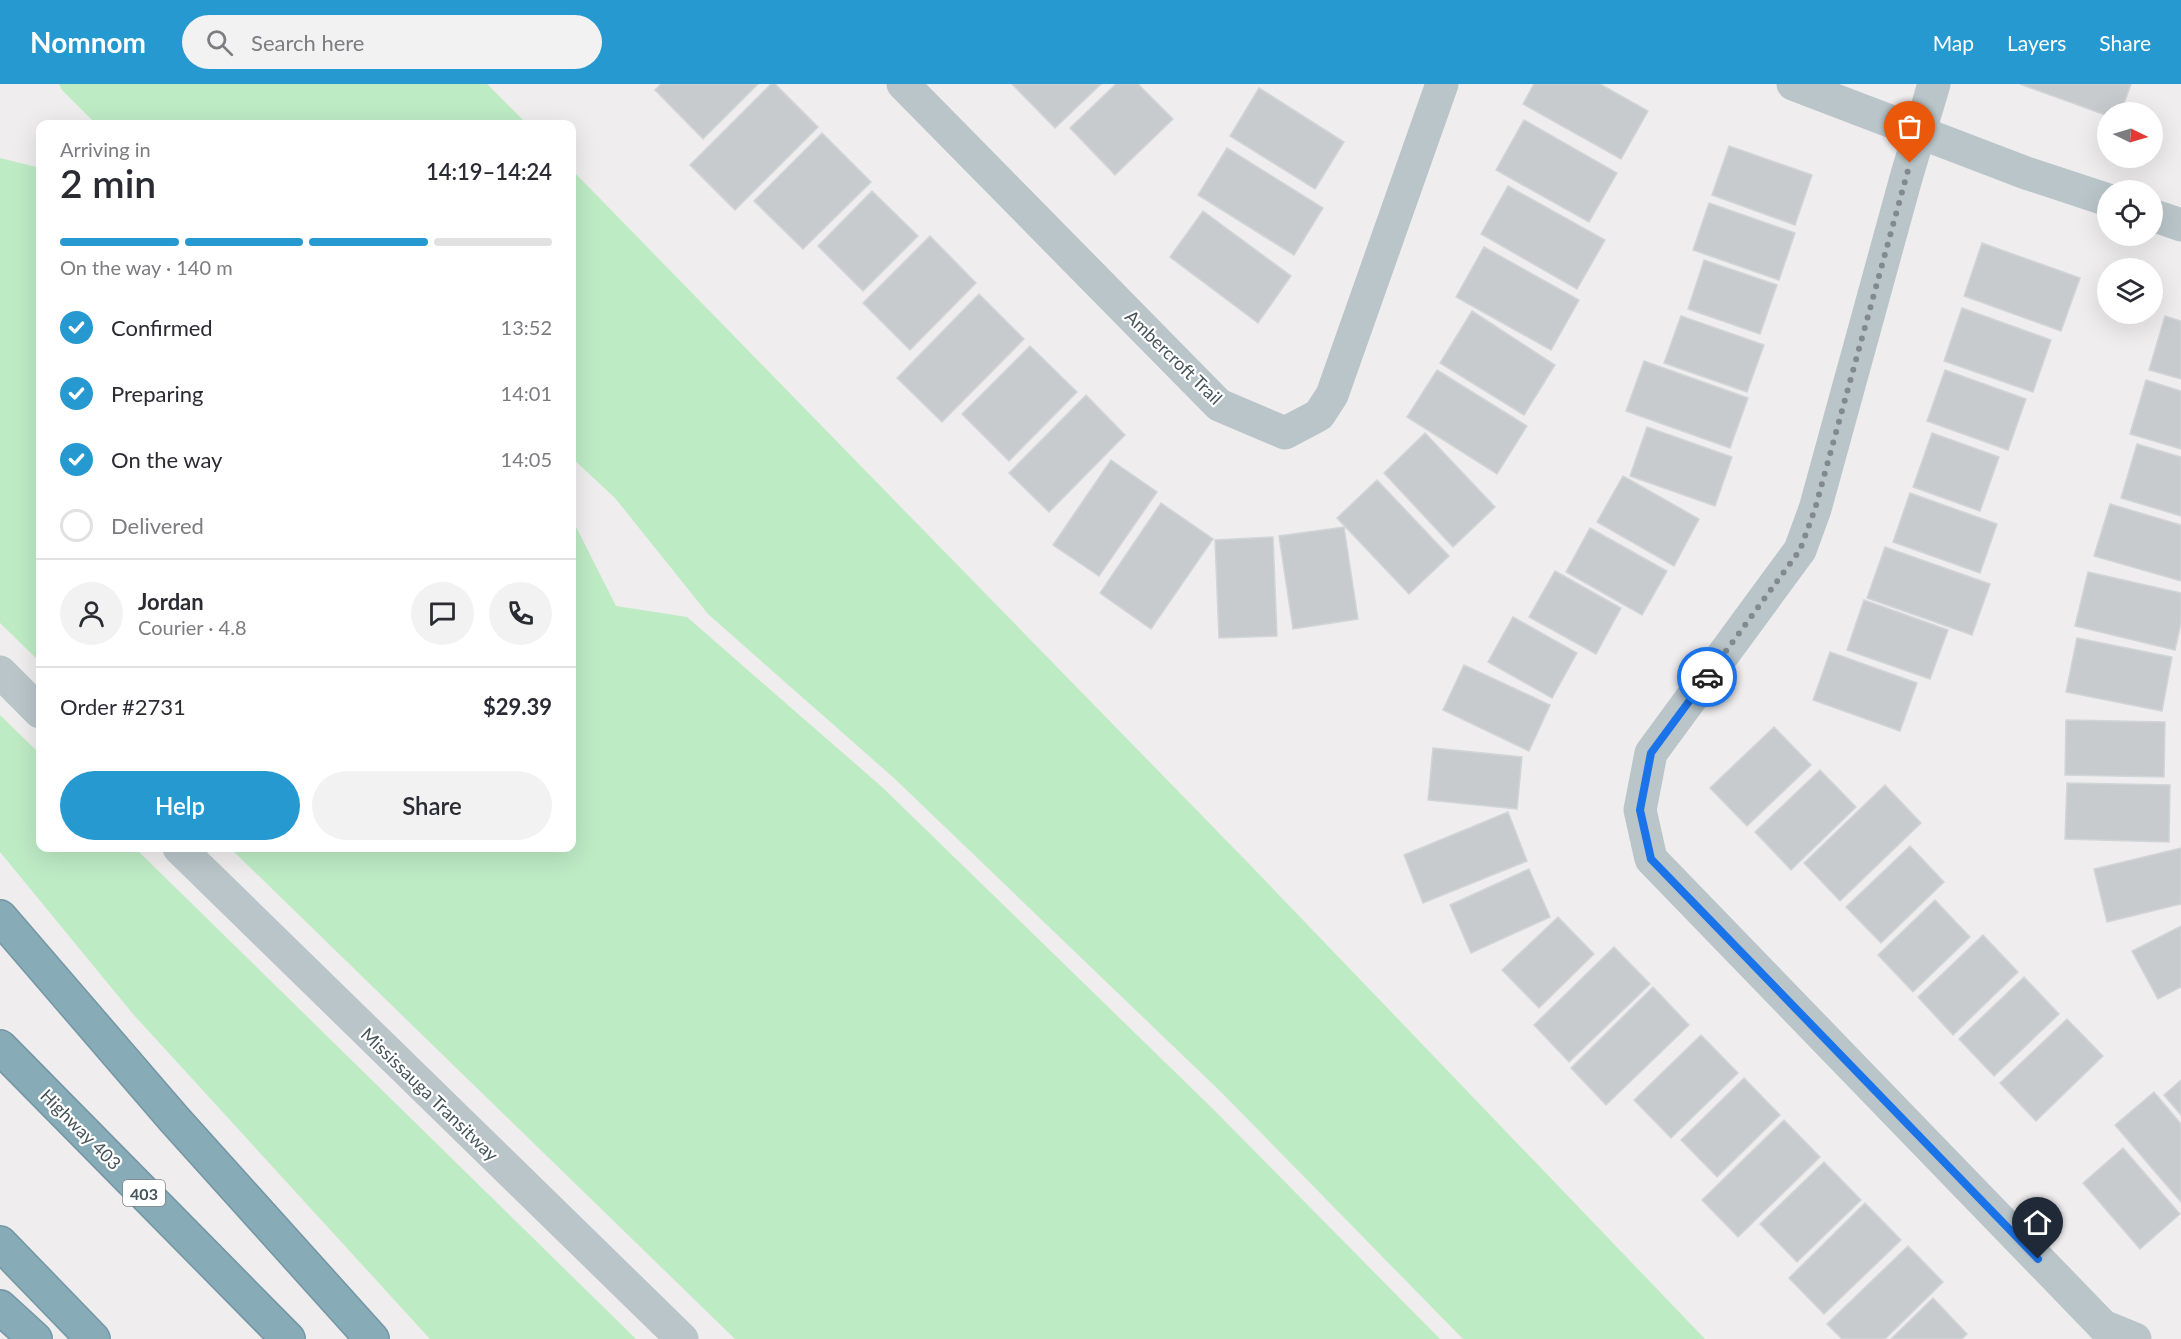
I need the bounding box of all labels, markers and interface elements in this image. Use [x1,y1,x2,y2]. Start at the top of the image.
search box [182,15,602,69]
text: Nomnom [30,25,146,59]
icon: search [203,26,236,59]
text: Search here [251,29,364,56]
text: Map [1933,30,1974,55]
text: Layers [2007,30,2066,55]
text: Share [2099,30,2151,55]
pin [1884,101,1935,163]
north arrow [2097,102,2163,168]
map controls [2097,102,2163,324]
icon: bag [1893,110,1926,143]
text: Arriving in [60,137,151,161]
text: 14:19–14:24 [426,158,552,185]
text: 2 min [60,160,156,206]
button: locate [2097,180,2163,246]
text: On the way · 140 m [60,255,233,279]
button: layers [2097,258,2163,324]
street label: Ambercroft Trail [1121,305,1227,409]
icon: check [60,311,93,344]
text: Confirmed [111,314,213,341]
text: 13:52 [501,315,552,339]
icon: check [60,377,93,410]
text: Preparing [111,380,203,407]
text: 14:01 [501,381,552,405]
icon: check [60,443,93,476]
text: On the way [111,446,222,473]
text: 14:05 [501,447,552,471]
text: Delivered [111,512,204,539]
button: person [60,582,123,645]
button: chat [411,582,474,645]
button: phone [489,582,552,645]
text: Jordan [138,588,204,615]
text: Courier · 4.8 [138,615,247,639]
courier [1677,647,1737,707]
icon: car [1691,661,1724,694]
text: Order #2731 [60,693,186,720]
text: $29.39 [483,693,552,720]
button: Help [60,771,300,840]
button: Share [312,771,552,840]
street label: Mississauga Transitway [357,1023,504,1166]
street label: Highway 403 [36,1084,126,1174]
road number: 403 [123,1180,165,1206]
pin [2012,1197,2063,1259]
icon: home [2021,1206,2054,1239]

